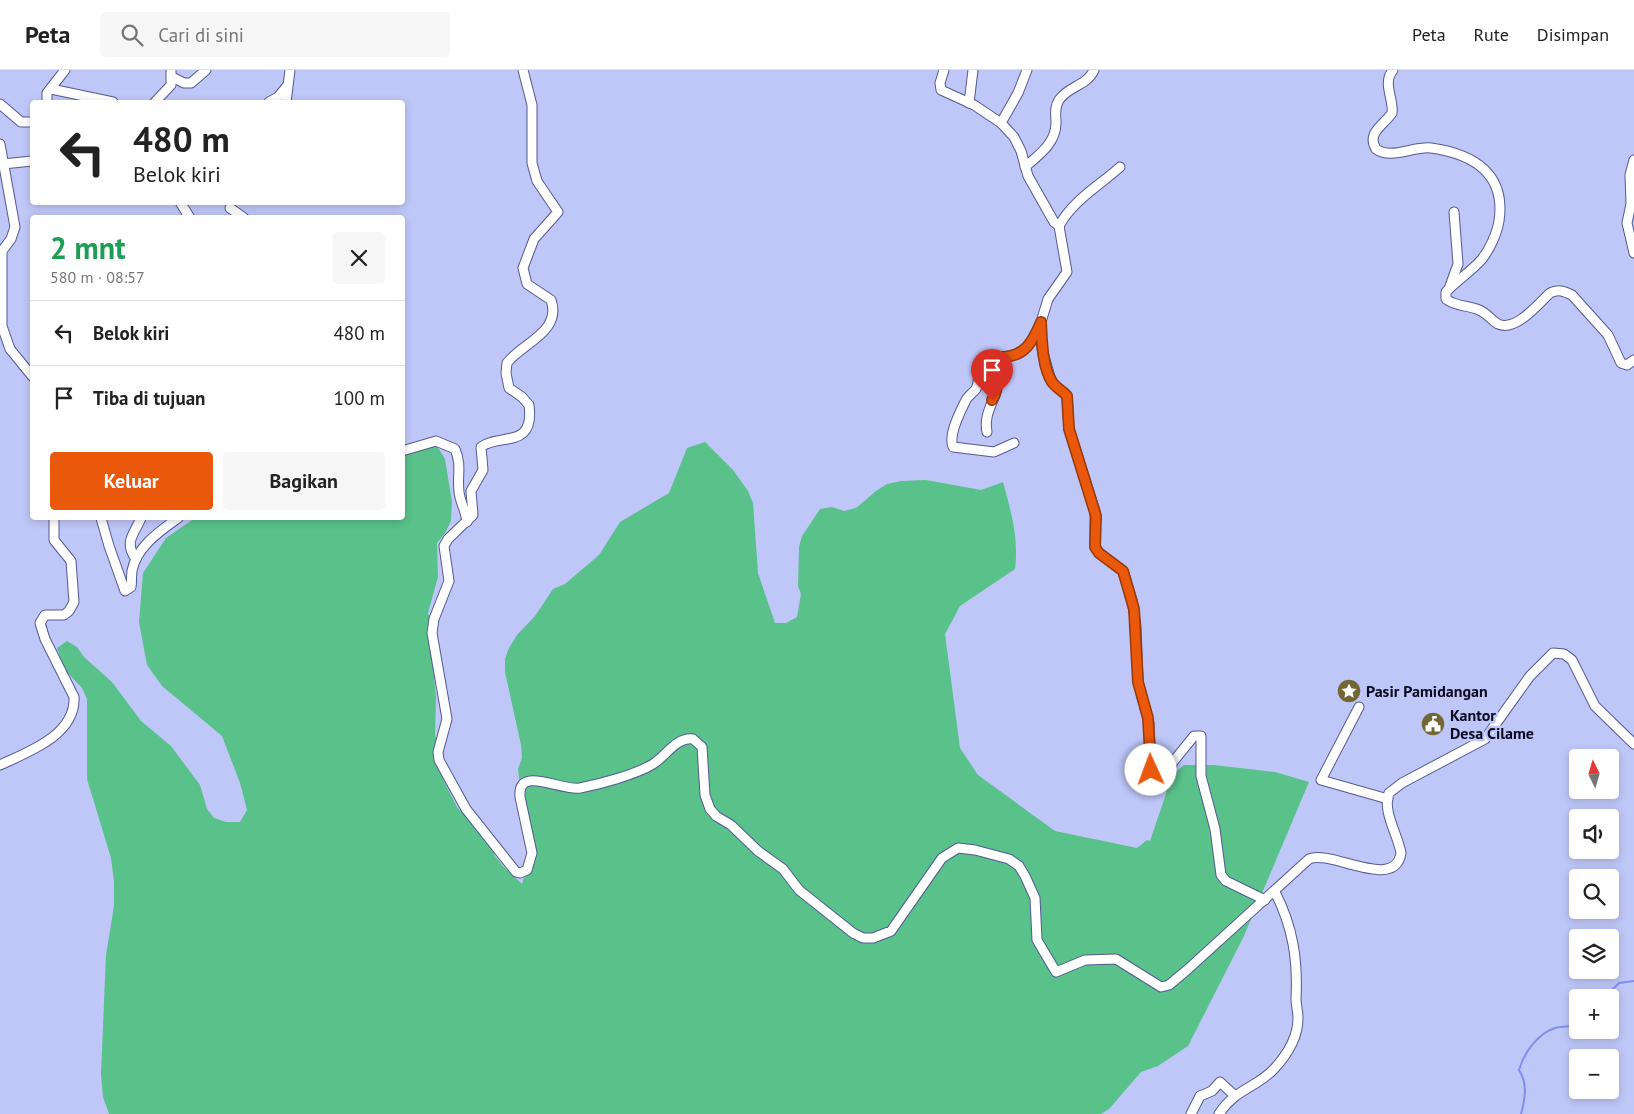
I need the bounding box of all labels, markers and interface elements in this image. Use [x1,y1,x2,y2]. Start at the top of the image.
search box [100,12,450,57]
text: Peta [25,19,70,50]
icon: search [118,21,146,49]
text: Cari di sini [158,23,244,47]
text: Peta [1412,23,1446,46]
text: Rute [1474,23,1509,46]
text: Disimpan [1537,23,1609,46]
text: 480 m [133,116,230,162]
icon: left [50,120,115,185]
text: Belok kiri [133,160,221,188]
text: 2 mnt [50,228,126,267]
button: close [333,232,385,284]
text: 580 m · 08:57 [50,267,145,287]
icon: left [50,319,78,347]
text: Belok kiri [93,321,169,345]
text: 480 m [333,321,385,345]
pin [971,349,1013,400]
icon: arrive [978,356,1006,384]
icon: arrive [50,384,78,412]
text: Tiba di tujuan [93,386,205,410]
text: 100 m [333,386,385,410]
button: Keluar [50,452,213,510]
button: Bagikan [223,452,385,510]
place icon: Pasir Pamidangan [1336,678,1362,704]
place label: Pasir Pamidangan [1366,681,1488,701]
place label: Kantor Desa Cilame [1450,705,1534,743]
public building icon: Kantor Desa Cilame [1420,711,1446,737]
position arrow [1124,743,1176,795]
north arrow [1569,749,1619,799]
map controls [1569,749,1619,1099]
button: sound [1569,809,1619,859]
button: search [1569,869,1619,919]
button: layers [1569,929,1619,979]
button: + [1569,989,1619,1039]
button: − [1569,1049,1619,1099]

